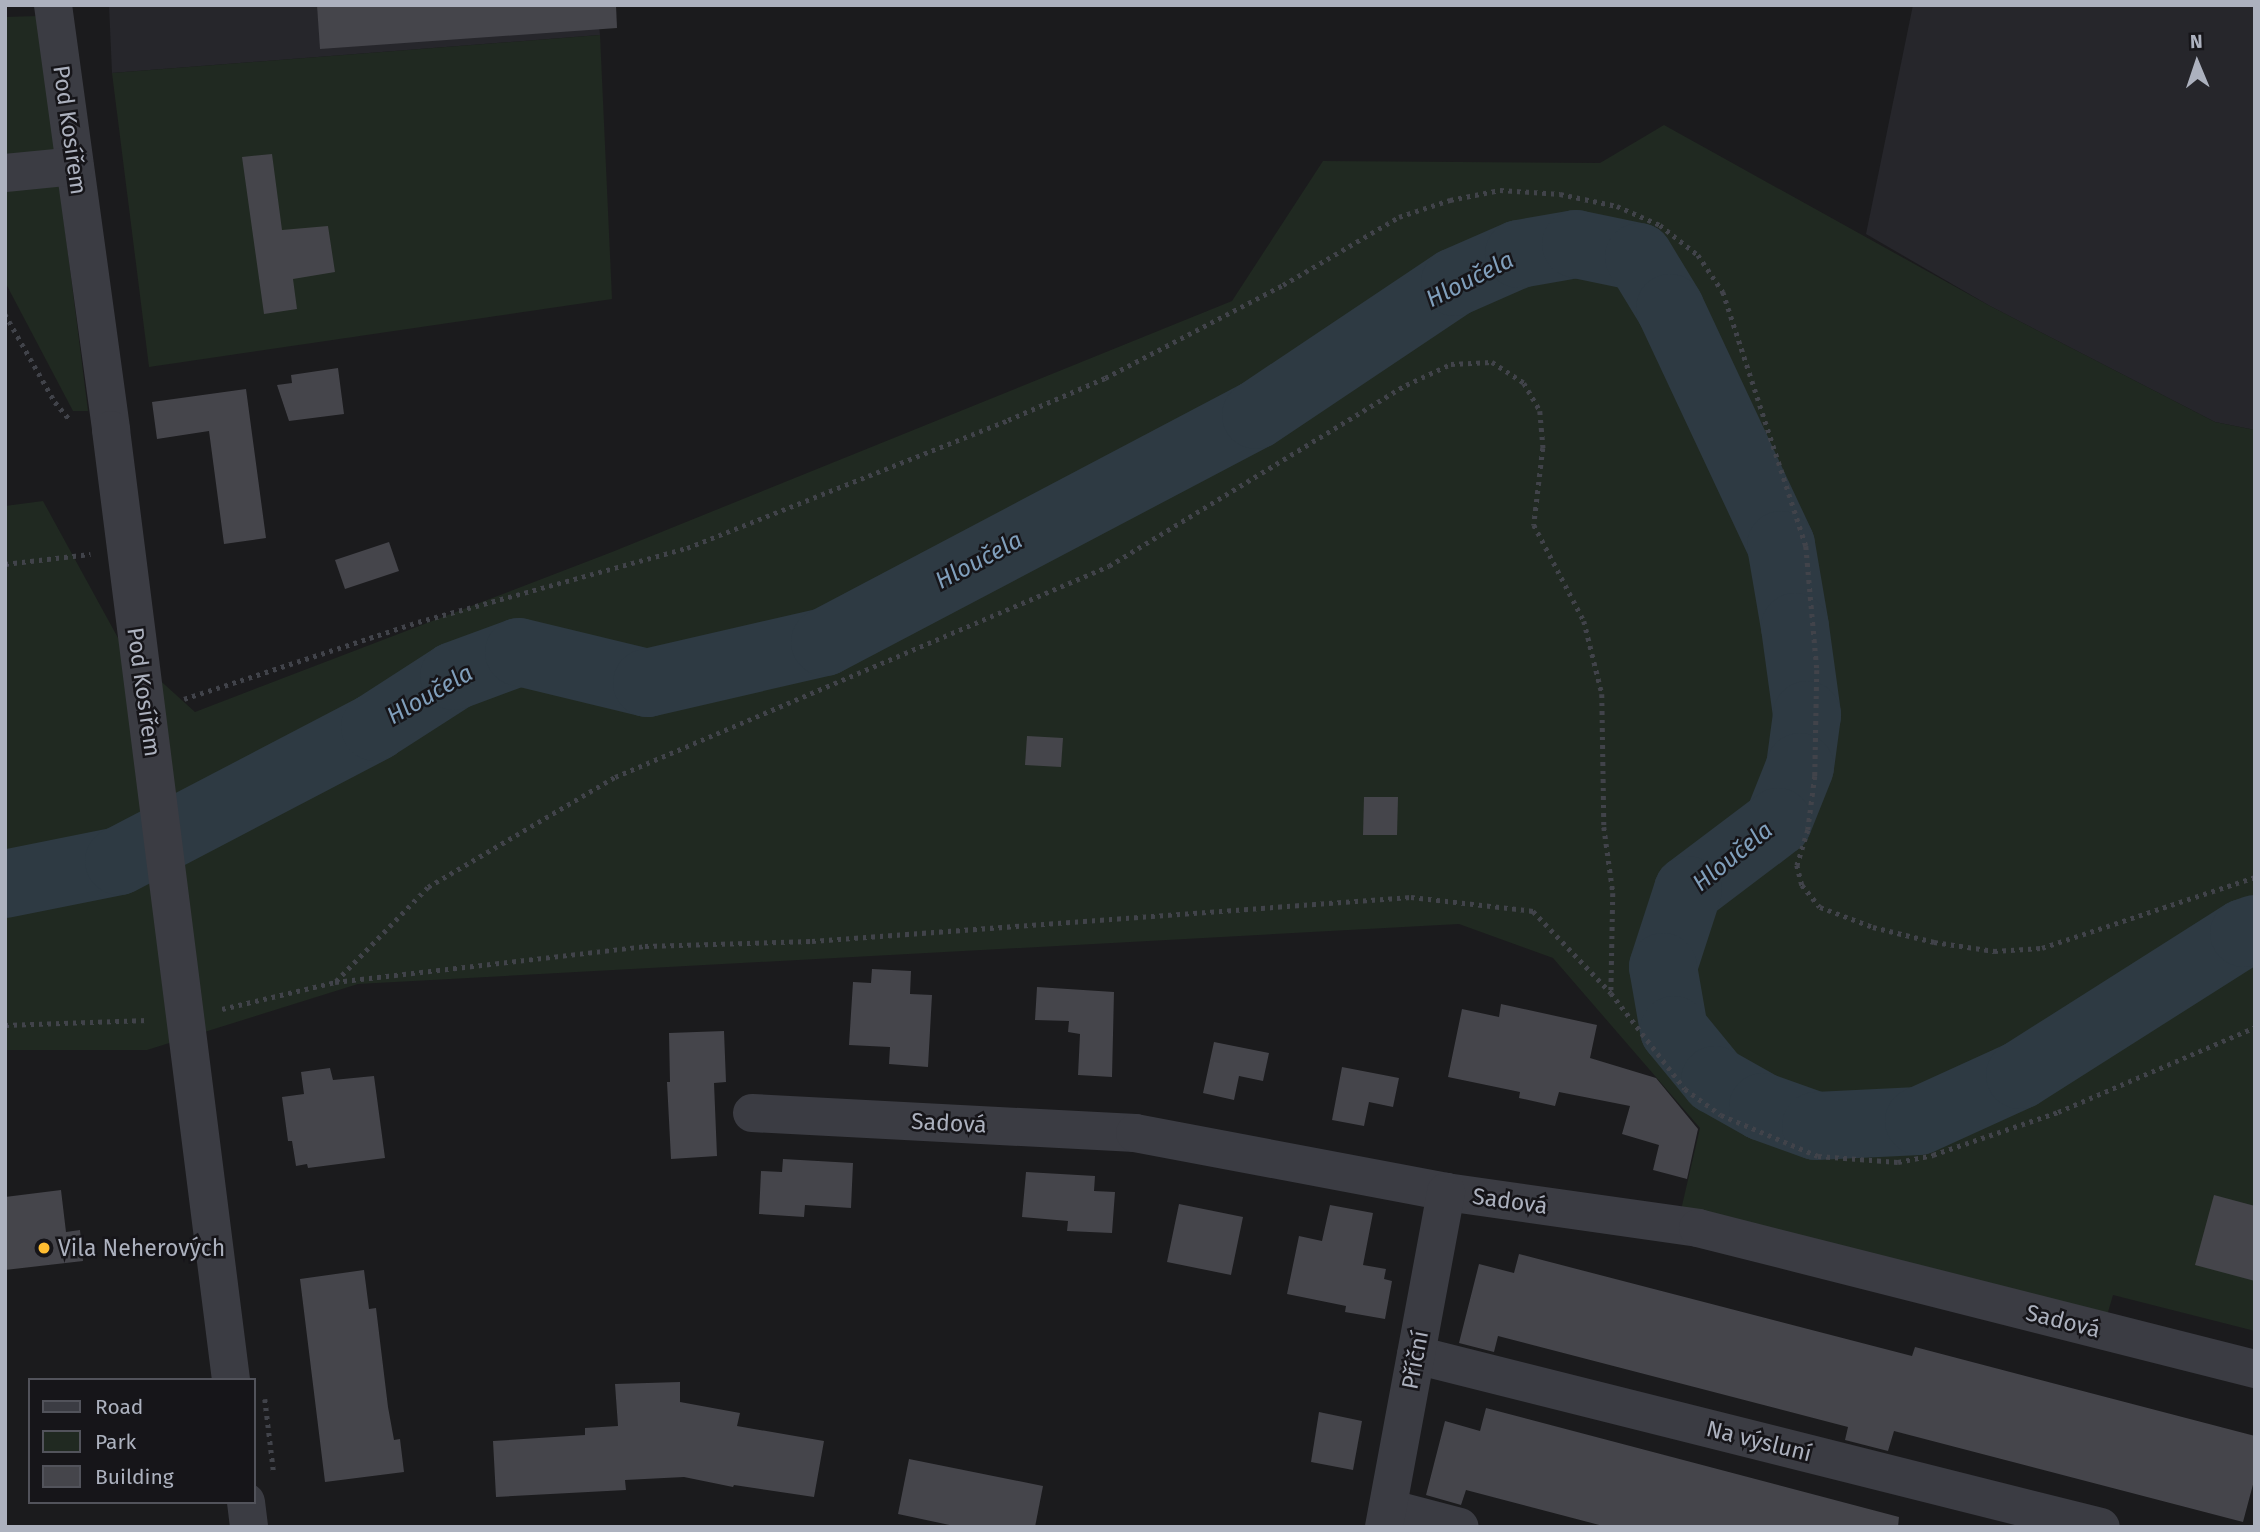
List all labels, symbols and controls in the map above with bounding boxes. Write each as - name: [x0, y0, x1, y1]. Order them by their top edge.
- north arrow: [2162, 28, 2232, 98]
- text: N: [2190, 30, 2203, 53]
- street label: Pod Kosířem: [47, 64, 93, 196]
- water label: Hloučela: [1421, 246, 1519, 314]
- water label: Hloučela: [931, 526, 1027, 596]
- street label: Pod Kosířem: [121, 626, 167, 758]
- water label: Hloučela: [382, 659, 478, 731]
- water label: Hloučela: [1687, 816, 1779, 898]
- street label: Sadová: [911, 1107, 987, 1139]
- street label: Sadová: [1471, 1182, 1549, 1220]
- place label: Vila Neherových: [58, 1234, 225, 1262]
- marker: Vila Neherových: [36, 1240, 52, 1256]
- street label: Sadová: [2023, 1298, 2103, 1344]
- street label: Příční: [1396, 1328, 1434, 1392]
- legend: [28, 1378, 256, 1504]
- text: Road: [95, 1394, 143, 1420]
- street label: Na výsluní: [1703, 1415, 1815, 1467]
- text: Park: [95, 1429, 136, 1455]
- text: Building: [95, 1464, 174, 1490]

